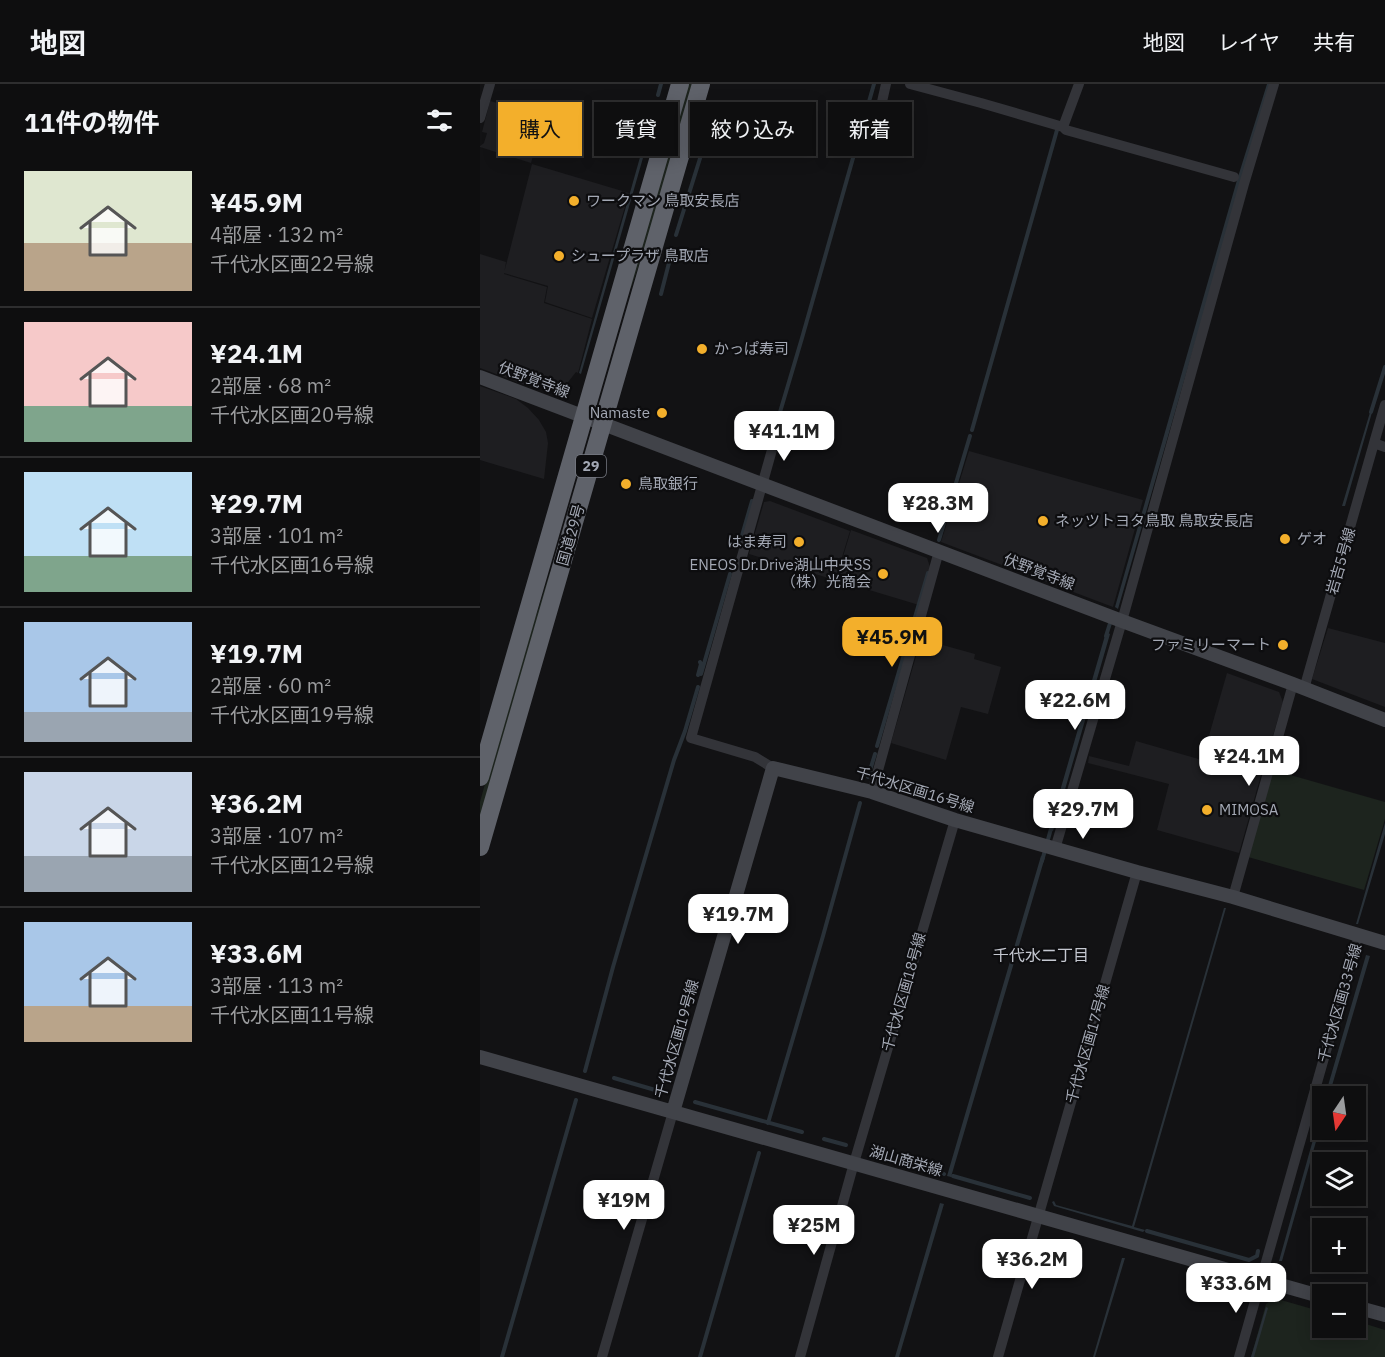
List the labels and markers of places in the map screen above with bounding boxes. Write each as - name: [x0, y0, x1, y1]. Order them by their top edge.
- place label: ワークマン 鳥取安長店: [586, 191, 740, 210]
- marker: ワークマン 鳥取安長店: [567, 194, 581, 208]
- place label: シュープラザ 鳥取店: [571, 246, 709, 265]
- marker: シュープラザ 鳥取店: [552, 249, 566, 263]
- place label: かっぱ寿司: [714, 339, 789, 358]
- marker: かっぱ寿司: [695, 342, 709, 356]
- place label: Namaste: [590, 403, 650, 422]
- marker: Namaste: [655, 406, 669, 420]
- pin: ¥41.1M: [735, 411, 833, 462]
- place label: 鳥取銀行: [638, 474, 698, 493]
- marker: 鳥取銀行: [619, 477, 633, 491]
- pin: ¥28.3M: [889, 483, 987, 534]
- place label: ネッツトヨタ鳥取 鳥取安長店: [1055, 511, 1254, 530]
- marker: ネッツトヨタ鳥取 鳥取安長店: [1036, 514, 1050, 528]
- place label: ゲオ: [1297, 529, 1327, 548]
- place label: はま寿司: [727, 532, 787, 551]
- marker: ゲオ: [1278, 532, 1292, 546]
- marker: はま寿司: [792, 535, 806, 549]
- place label: ENEOS Dr.Drive湖山中央SS （株）光商会: [689, 555, 871, 591]
- marker: ENEOS Dr.Drive湖山中央SS （株）光商会: [876, 567, 890, 581]
- pin: ¥45.9M: [843, 617, 941, 668]
- place label: ファミリーマート: [1151, 635, 1271, 654]
- marker: ファミリーマート: [1276, 638, 1290, 652]
- pin: ¥22.6M: [1026, 680, 1124, 731]
- pin: ¥24.1M: [1200, 736, 1298, 787]
- pin: ¥29.7M: [1034, 789, 1132, 840]
- place label: MIMOSA: [1219, 800, 1279, 819]
- marker: MIMOSA: [1200, 803, 1214, 817]
- pin: ¥19.7M: [689, 894, 787, 945]
- pin: ¥19M: [588, 1180, 660, 1231]
- pin: ¥25M: [778, 1205, 850, 1256]
- pin: ¥36.2M: [983, 1239, 1081, 1290]
- pin: ¥33.6M: [1187, 1263, 1285, 1314]

